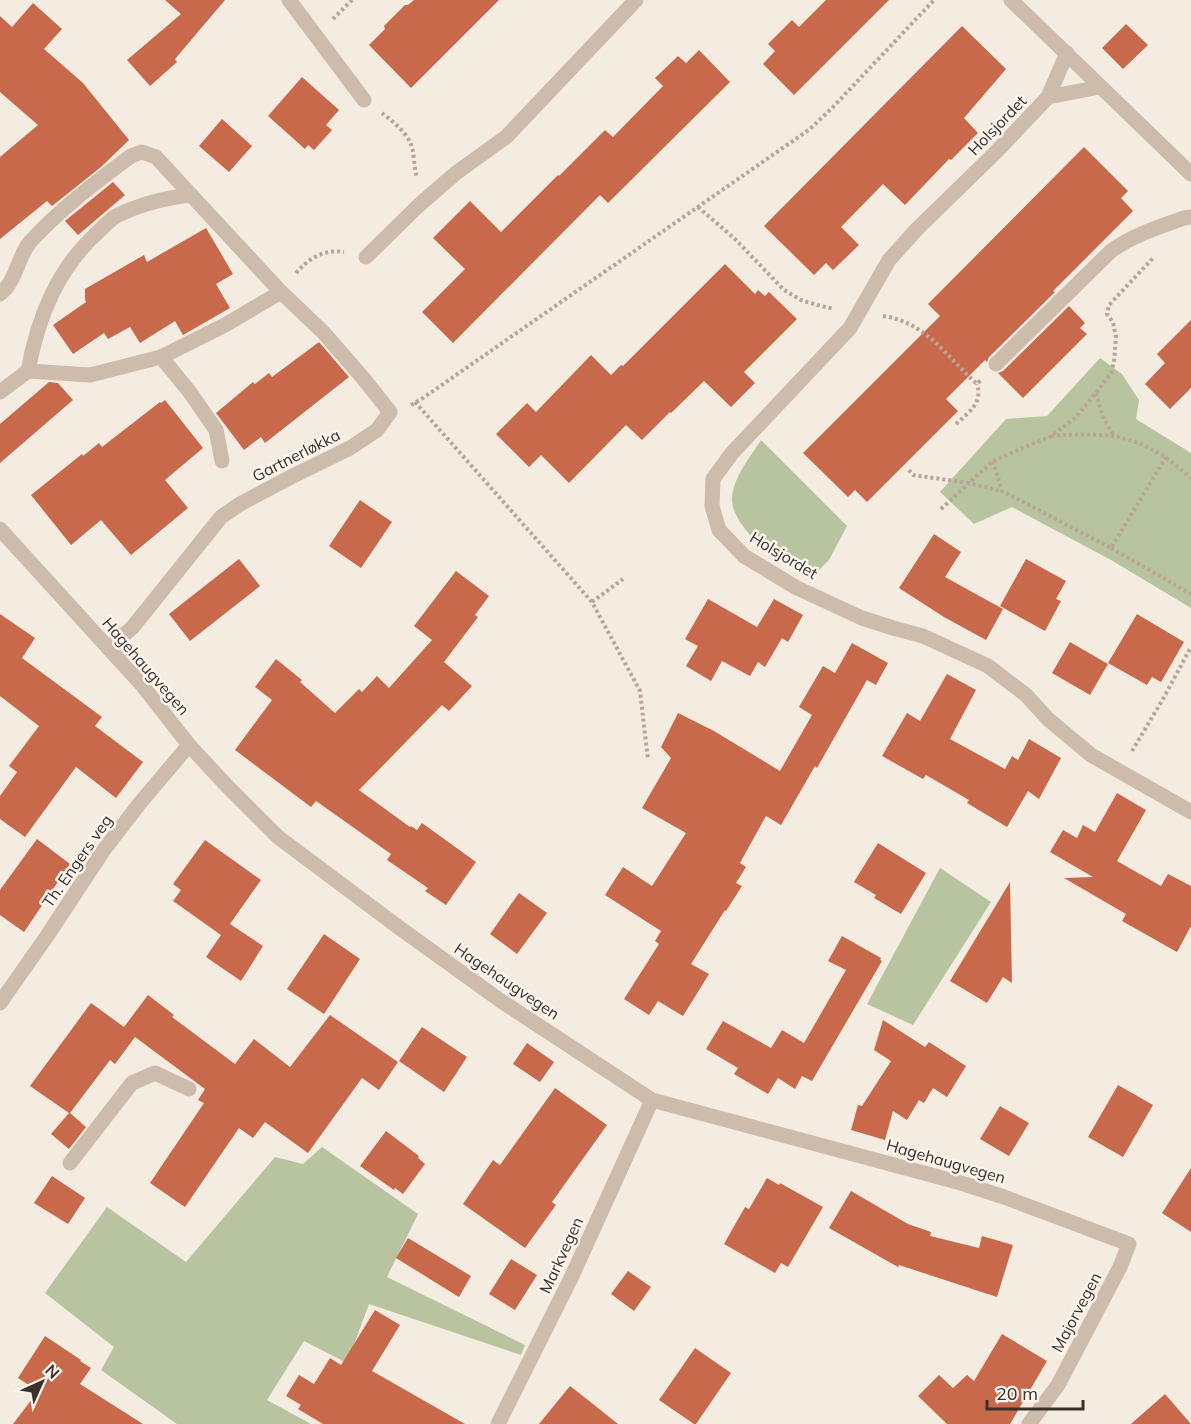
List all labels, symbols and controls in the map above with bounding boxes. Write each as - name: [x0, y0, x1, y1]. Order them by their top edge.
- street label: Holsjordet: [964, 91, 1031, 159]
- street label: Gartnerløkka: [249, 424, 343, 486]
- street label: Holsjordet: [746, 527, 822, 583]
- street label: Hagehaugvegen: [98, 613, 194, 719]
- street label: Th. Engers veg: [38, 811, 116, 911]
- street label: Hagehaugvegen: [450, 938, 564, 1024]
- street label: Hagehaugvegen: [884, 1134, 1008, 1188]
- street label: Markvegen: [535, 1214, 587, 1296]
- street label: Majorvegen: [1047, 1269, 1105, 1355]
- north arrow: [12, 1352, 72, 1412]
- text: N: [41, 1360, 64, 1383]
- scale bar: [987, 1373, 1083, 1411]
- text: 20 m: [996, 1382, 1038, 1405]

